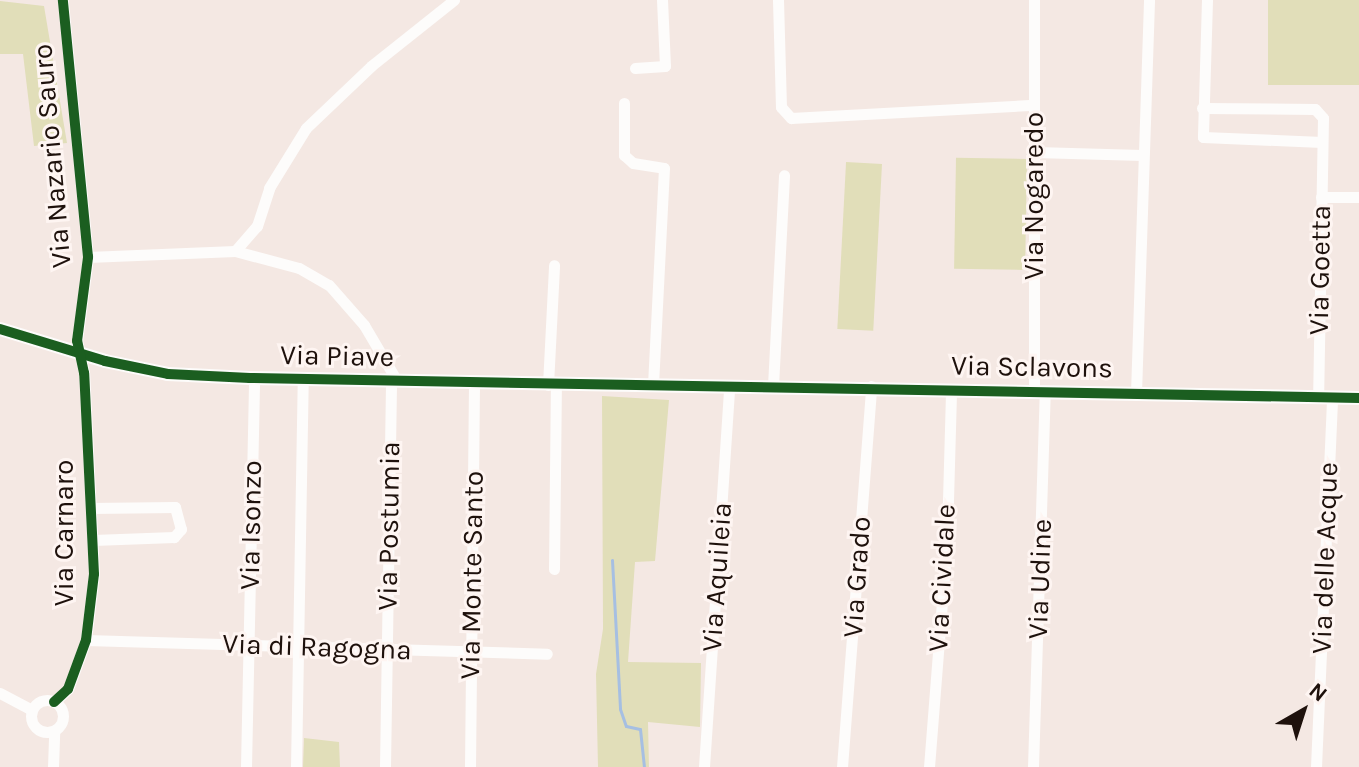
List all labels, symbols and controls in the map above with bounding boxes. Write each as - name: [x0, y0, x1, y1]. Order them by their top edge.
- street label: Via Nazario Sauro: [25, 43, 79, 269]
- street label: Via Nogaredo: [1017, 112, 1051, 280]
- street label: Via Goetta: [1302, 205, 1338, 335]
- street label: Via Piave: [280, 338, 394, 374]
- street label: Via Sclavons: [951, 349, 1113, 385]
- street label: Via Postumia: [371, 441, 407, 611]
- street label: Via Carnaro: [47, 460, 81, 606]
- street label: Via Isonzo: [233, 460, 269, 590]
- street label: Via delle Acque: [1305, 461, 1345, 655]
- street label: Via Monte Santo: [453, 470, 491, 680]
- street label: Via Aquileia: [695, 501, 739, 653]
- street label: Via Cividale: [921, 503, 963, 653]
- street label: Via Grado: [836, 515, 878, 639]
- street label: Via Udine: [1021, 518, 1059, 640]
- street label: Via di Ragogna: [222, 627, 412, 667]
- north arrow: [1263, 671, 1343, 751]
- text: N: [1304, 677, 1332, 707]

